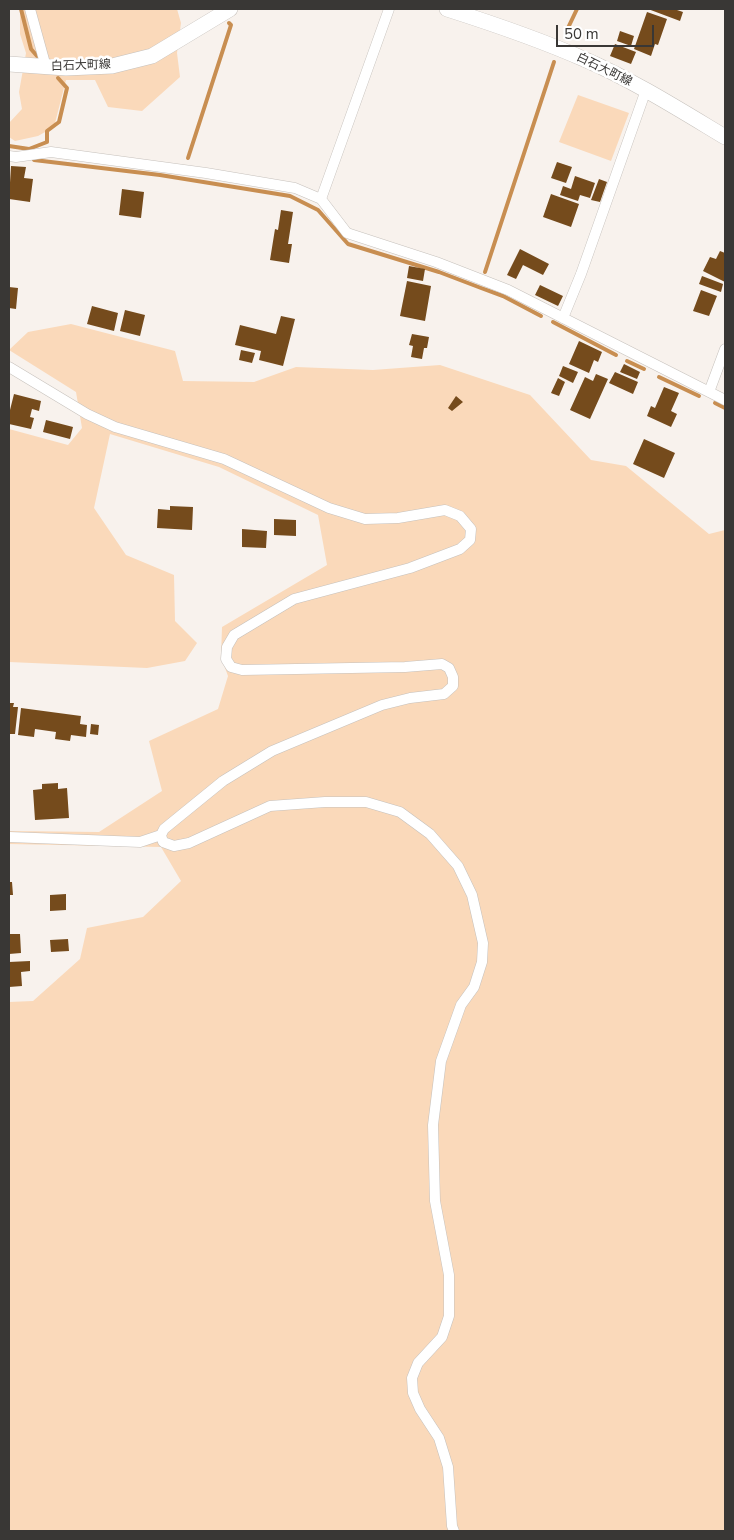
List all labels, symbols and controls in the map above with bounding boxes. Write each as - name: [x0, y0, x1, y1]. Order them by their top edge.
- scale bar: [559, 15, 656, 47]
- text: 50 m: [564, 24, 599, 44]
- street label: 白石大町線: [574, 50, 634, 90]
- street label: 白石大町線: [51, 58, 111, 74]

